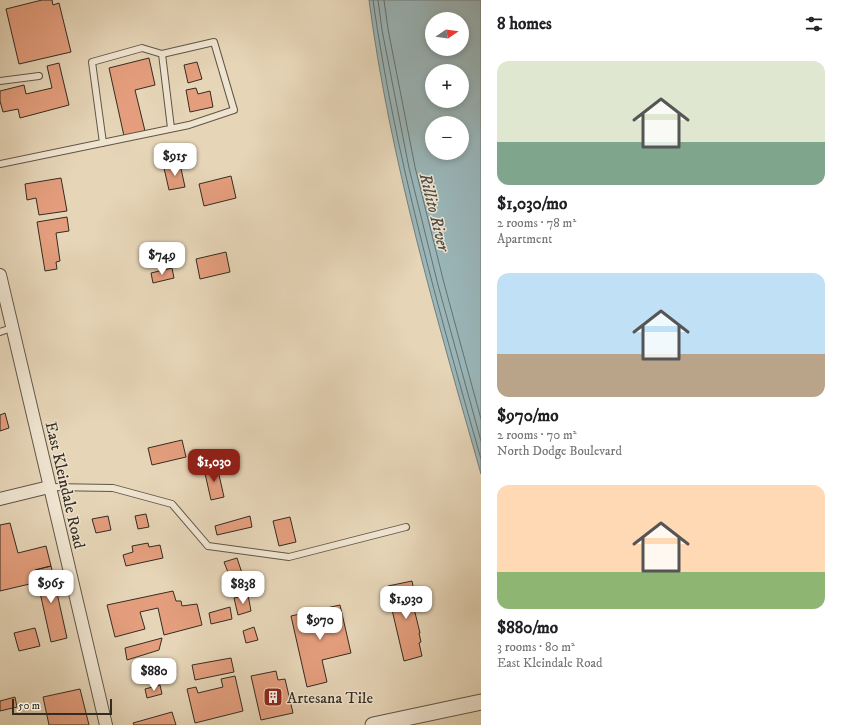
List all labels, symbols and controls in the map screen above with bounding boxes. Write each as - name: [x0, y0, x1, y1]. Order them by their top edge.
- north arrow: [425, 12, 469, 56]
- map controls: [425, 12, 469, 160]
- text: 8 homes: [497, 13, 552, 35]
- icon: filters: [803, 13, 825, 35]
- button: +: [425, 64, 469, 108]
- icon: home: [625, 87, 697, 159]
- button: −: [425, 116, 469, 160]
- pin: $915: [151, 143, 199, 177]
- text: $915: [163, 148, 187, 164]
- water label: Rillito River: [413, 170, 455, 256]
- text: $1,030/mo: [497, 193, 567, 215]
- text: 2 rooms · 78 m²: [497, 215, 576, 231]
- text: Apartment: [497, 231, 552, 247]
- pin: $749: [138, 242, 186, 276]
- text: $749: [148, 247, 176, 263]
- icon: home: [625, 299, 697, 371]
- text: $970/mo: [497, 405, 558, 427]
- street label: East Kleindale Road: [41, 420, 89, 551]
- text: 2 rooms · 70 m²: [497, 427, 577, 443]
- text: North Dodge Boulevard: [497, 443, 622, 459]
- pin: $1,030: [181, 449, 247, 483]
- text: $1,030: [197, 454, 231, 470]
- icon: home: [625, 511, 697, 583]
- pin: $965: [27, 570, 75, 604]
- pin: $838: [219, 571, 267, 605]
- text: $965: [38, 575, 64, 591]
- text: $838: [231, 576, 255, 592]
- pin: $1,930: [373, 586, 439, 620]
- text: $1,930: [389, 591, 423, 607]
- pin: $970: [296, 607, 344, 641]
- text: $970: [306, 612, 334, 628]
- text: $880/mo: [497, 617, 558, 639]
- text: 3 rooms · 80 m²: [497, 639, 575, 655]
- text: East Kleindale Road: [497, 655, 602, 671]
- pin: $880: [130, 658, 178, 692]
- text: $880: [140, 663, 168, 679]
- building icon: Artesana Tile: [262, 686, 284, 708]
- place label: Artesana Tile: [287, 688, 374, 708]
- scale bar: [12, 697, 112, 716]
- text: 50 m: [18, 699, 40, 713]

